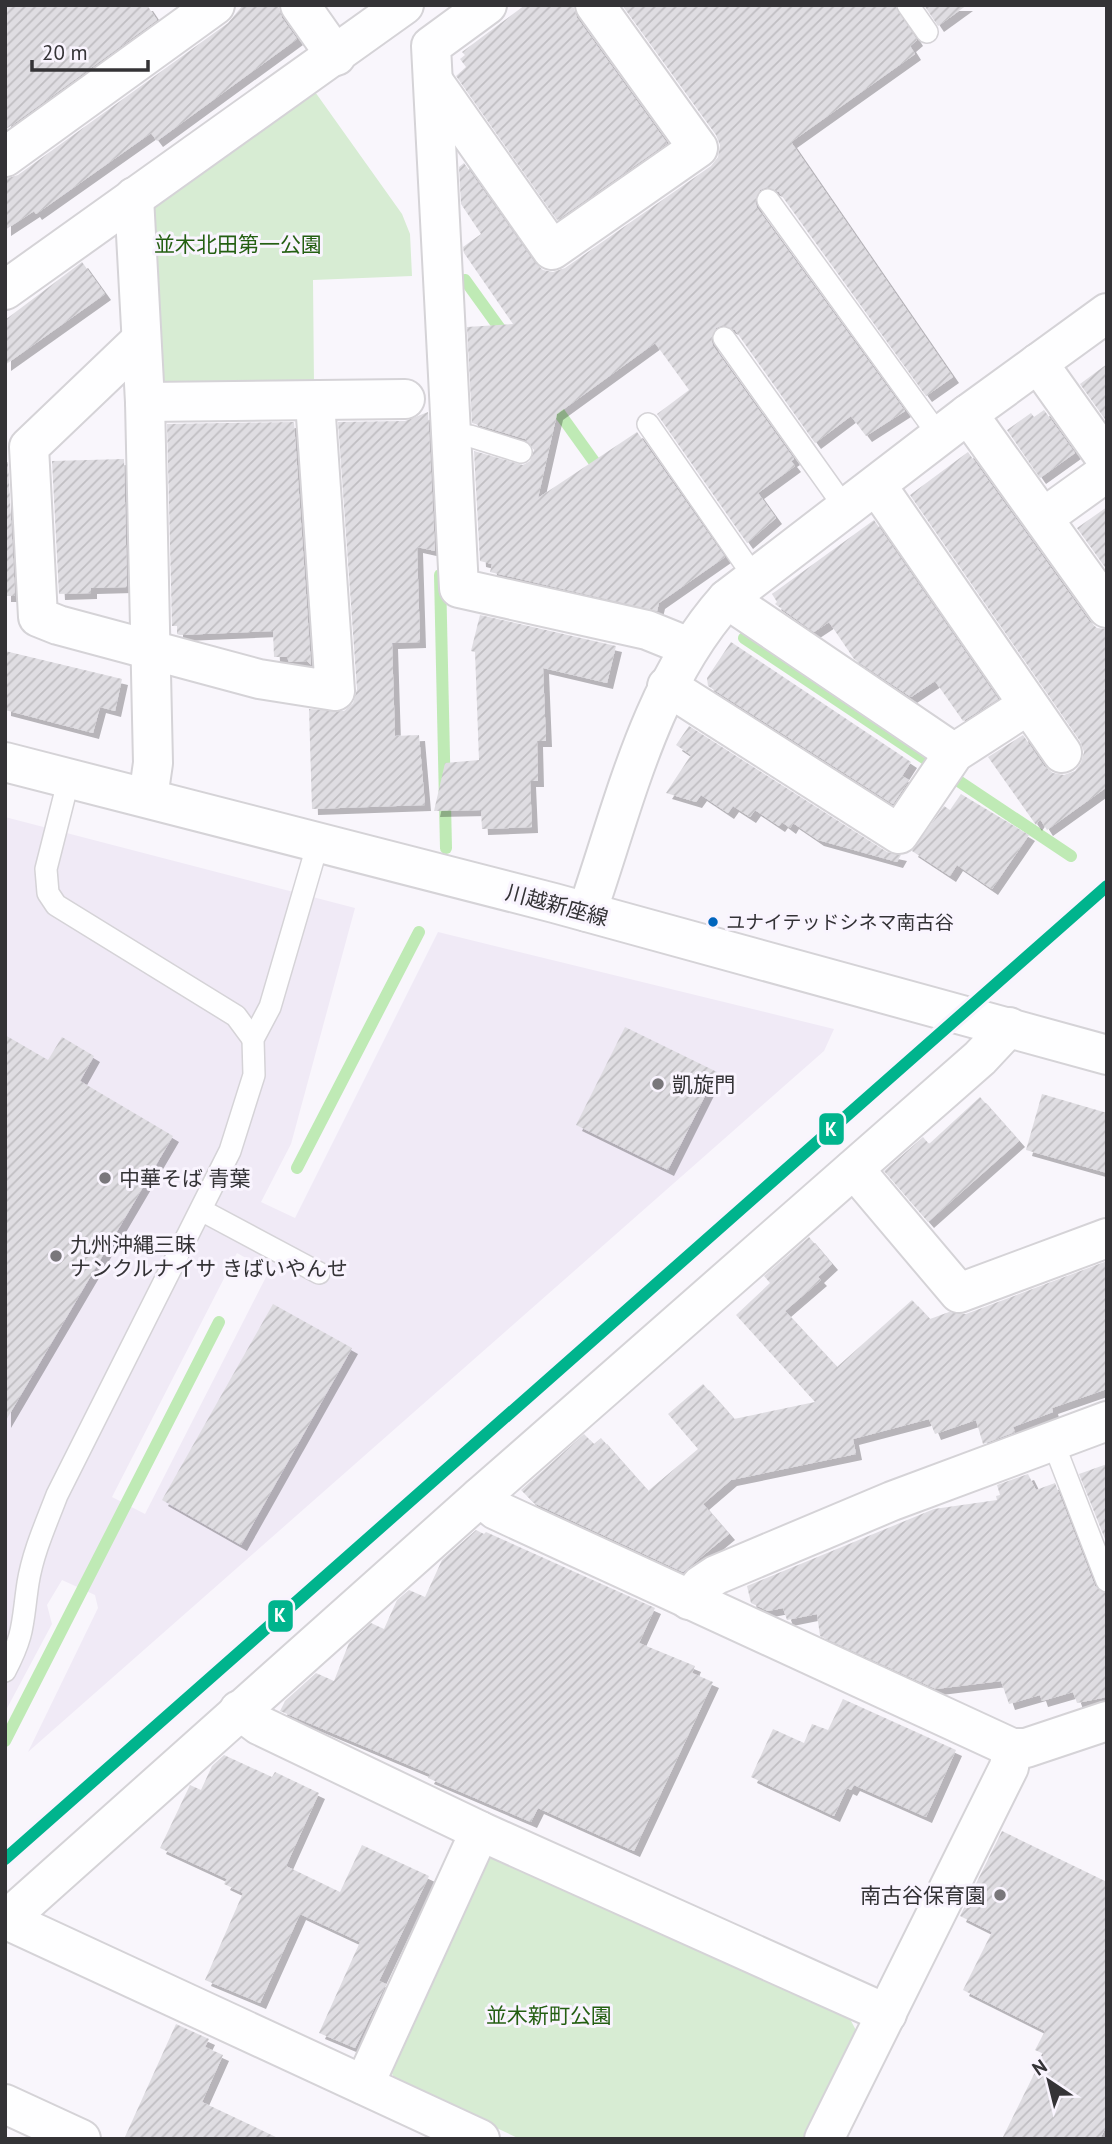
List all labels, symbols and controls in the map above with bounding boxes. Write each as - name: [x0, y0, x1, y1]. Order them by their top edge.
- scale bar: [32, 28, 147, 72]
- text: 20 m: [42, 39, 88, 66]
- park label: 並木北田第一公園: [154, 231, 322, 258]
- street label: 川越新座線: [503, 878, 611, 932]
- place label: ユナイテッドシネマ南古谷: [726, 910, 954, 934]
- marker: ユナイテッドシネマ南古谷: [706, 915, 720, 929]
- place label: 凱旋門: [672, 1071, 735, 1098]
- marker: 凱旋門: [650, 1076, 666, 1092]
- line badge: K: [818, 1112, 845, 1146]
- text: K: [825, 1117, 837, 1141]
- place label: 中華そば 青葉: [119, 1165, 251, 1192]
- marker: 中華そば 青葉: [97, 1170, 113, 1186]
- place label: 九州沖縄三昧 ナンクルナイサ きばいやんせ: [70, 1231, 348, 1282]
- marker: 九州沖縄三昧 ナンクルナイサ きばいやんせ: [48, 1248, 64, 1264]
- line badge: K: [267, 1599, 294, 1633]
- text: K: [274, 1603, 286, 1627]
- place label: 南古谷保育園: [860, 1882, 986, 1909]
- marker: 南古谷保育園: [992, 1887, 1008, 1903]
- park label: 並木新町公園: [486, 2002, 612, 2029]
- north arrow: [1014, 2046, 1084, 2116]
- text: N: [1027, 2054, 1051, 2080]

